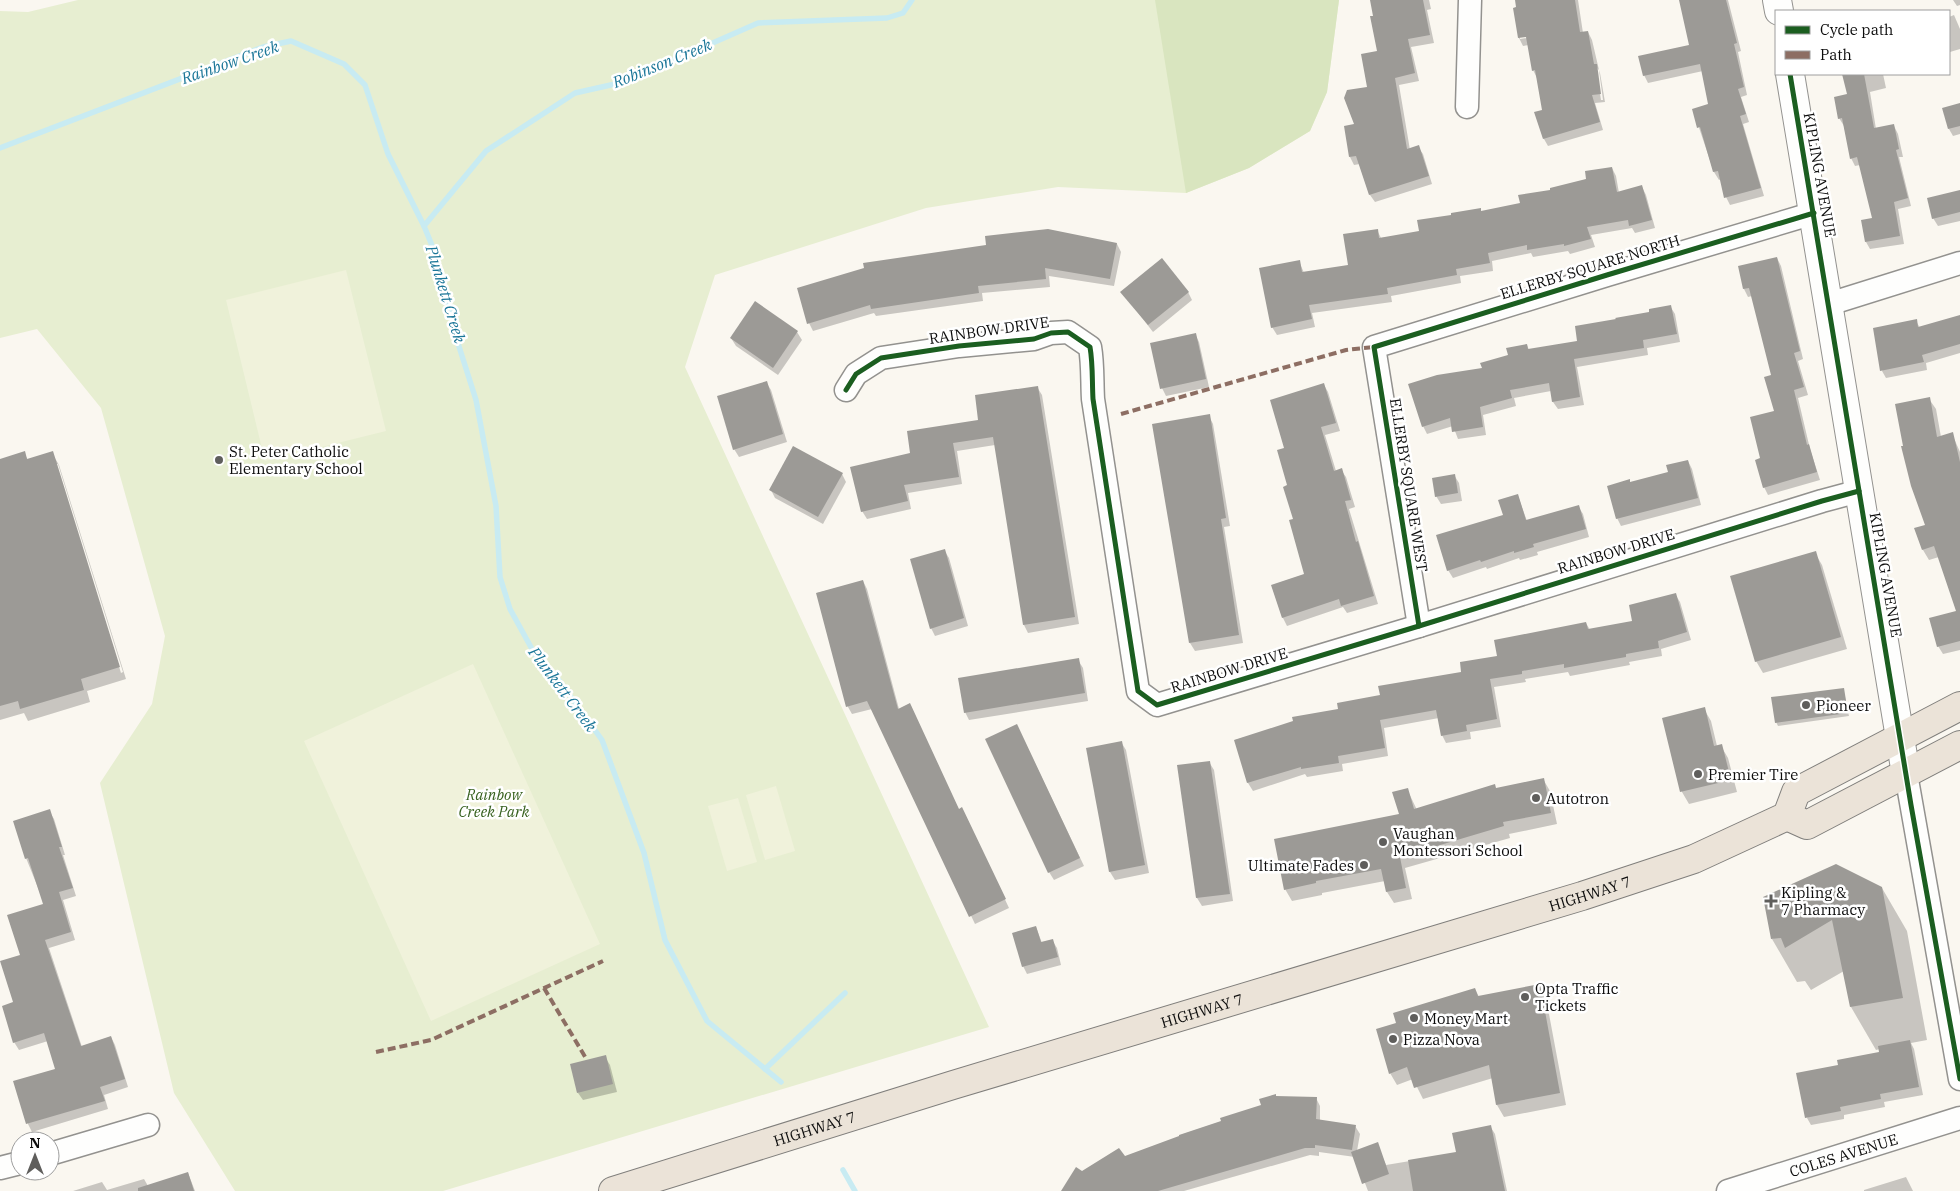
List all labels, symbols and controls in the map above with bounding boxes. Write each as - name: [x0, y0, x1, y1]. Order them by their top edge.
- legend: [1775, 10, 1950, 75]
- text: Cycle path: [1820, 20, 1893, 39]
- water label: Robinson Creek: [609, 34, 715, 92]
- water label: Rainbow Creek: [178, 36, 282, 88]
- text: Path: [1820, 45, 1852, 64]
- street label: KIPLING AVENUE: [1800, 111, 1840, 239]
- street label: ELLERBY SQUARE NORTH: [1498, 231, 1682, 303]
- water label: Plunkett Creek: [421, 242, 470, 346]
- street label: RAINBOW DRIVE: [928, 312, 1050, 348]
- street label: ELLERBY SQUARE WEST: [1386, 397, 1432, 574]
- place label: St. Peter Catholic Elementary School: [229, 442, 363, 478]
- marker: St. Peter Catholic Elementary School: [213, 454, 225, 466]
- street label: KIPLING AVENUE: [1866, 511, 1906, 639]
- street label: RAINBOW DRIVE: [1555, 524, 1677, 578]
- water label: Plunkett Creek: [524, 642, 602, 736]
- street label: RAINBOW DRIVE: [1168, 643, 1290, 697]
- place label: Pioneer: [1816, 696, 1871, 715]
- marker: Pioneer: [1800, 699, 1812, 711]
- place label: Premier Tire: [1708, 765, 1798, 784]
- marker: Premier Tire: [1692, 768, 1704, 780]
- park label: Rainbow Creek Park: [459, 785, 530, 821]
- place label: Autotron: [1546, 789, 1609, 808]
- marker: Autotron: [1530, 792, 1542, 804]
- place label: Vaughan Montessori School: [1393, 824, 1523, 860]
- marker: Vaughan Montessori School: [1377, 836, 1389, 848]
- place label: Ultimate Fades: [1248, 856, 1354, 875]
- marker: Ultimate Fades: [1358, 859, 1370, 871]
- street label: HIGHWAY 7: [1546, 871, 1633, 915]
- place label: Kipling & 7 Pharmacy: [1781, 883, 1865, 919]
- marker: Kipling & 7 Pharmacy: [1765, 895, 1777, 907]
- place label: Opta Traffic Tickets: [1535, 979, 1619, 1015]
- street label: HIGHWAY 7: [1158, 989, 1245, 1032]
- marker: Opta Traffic Tickets: [1519, 991, 1531, 1003]
- place label: Money Mart: [1424, 1009, 1508, 1028]
- marker: Money Mart: [1408, 1012, 1420, 1024]
- place label: Pizza Nova: [1403, 1030, 1480, 1049]
- marker: Pizza Nova: [1387, 1033, 1399, 1045]
- street label: HIGHWAY 7: [771, 1106, 858, 1150]
- street label: COLES AVENUE: [1787, 1129, 1900, 1181]
- north arrow: [10, 1131, 60, 1181]
- text: N: [29, 1134, 41, 1152]

